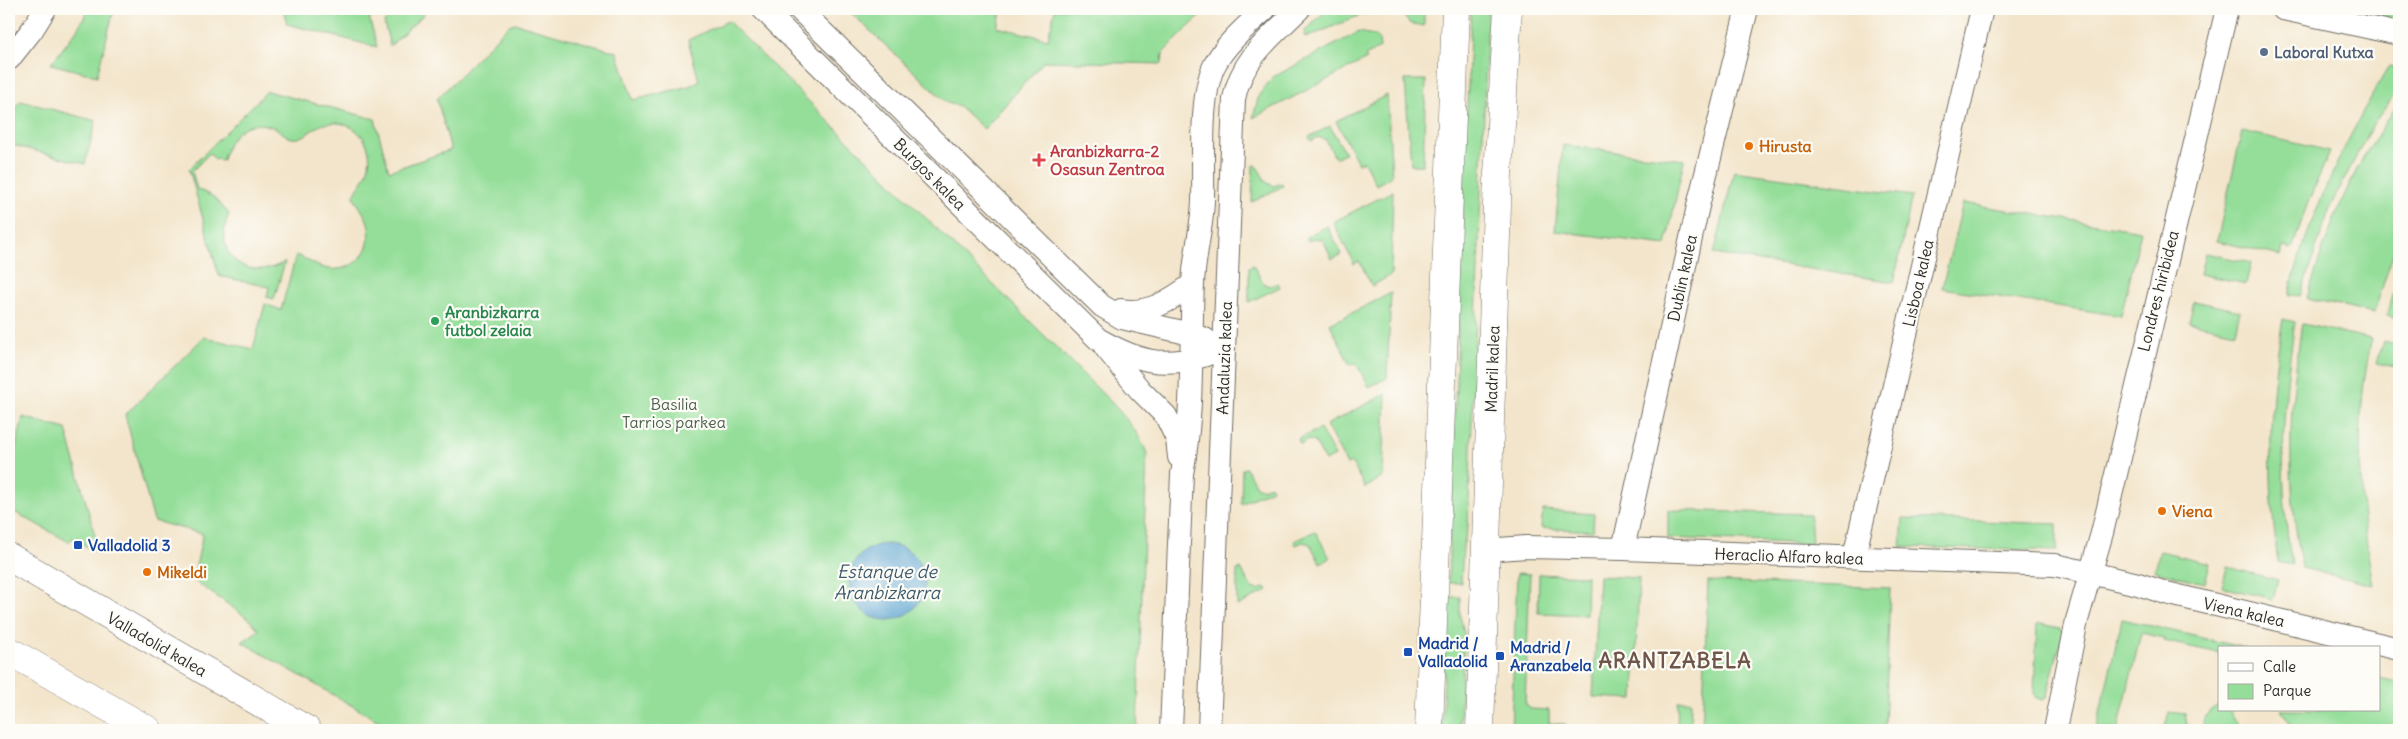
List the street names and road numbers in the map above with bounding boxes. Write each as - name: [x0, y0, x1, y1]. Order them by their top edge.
- street label: Burgos kalea: [890, 134, 970, 214]
- street label: Londres hiribidea: [2133, 228, 2183, 354]
- street label: Dublin kalea: [1663, 233, 1701, 323]
- street label: Lisboa kalea: [1898, 237, 1938, 329]
- street label: Andaluzia kalea: [1212, 301, 1236, 415]
- street label: Madril kalea: [1480, 325, 1504, 413]
- street label: Heraclio Alfaro kalea: [1714, 543, 1864, 569]
- street label: Viena kalea: [2201, 593, 2287, 631]
- street label: Valladolid kalea: [103, 607, 211, 681]

